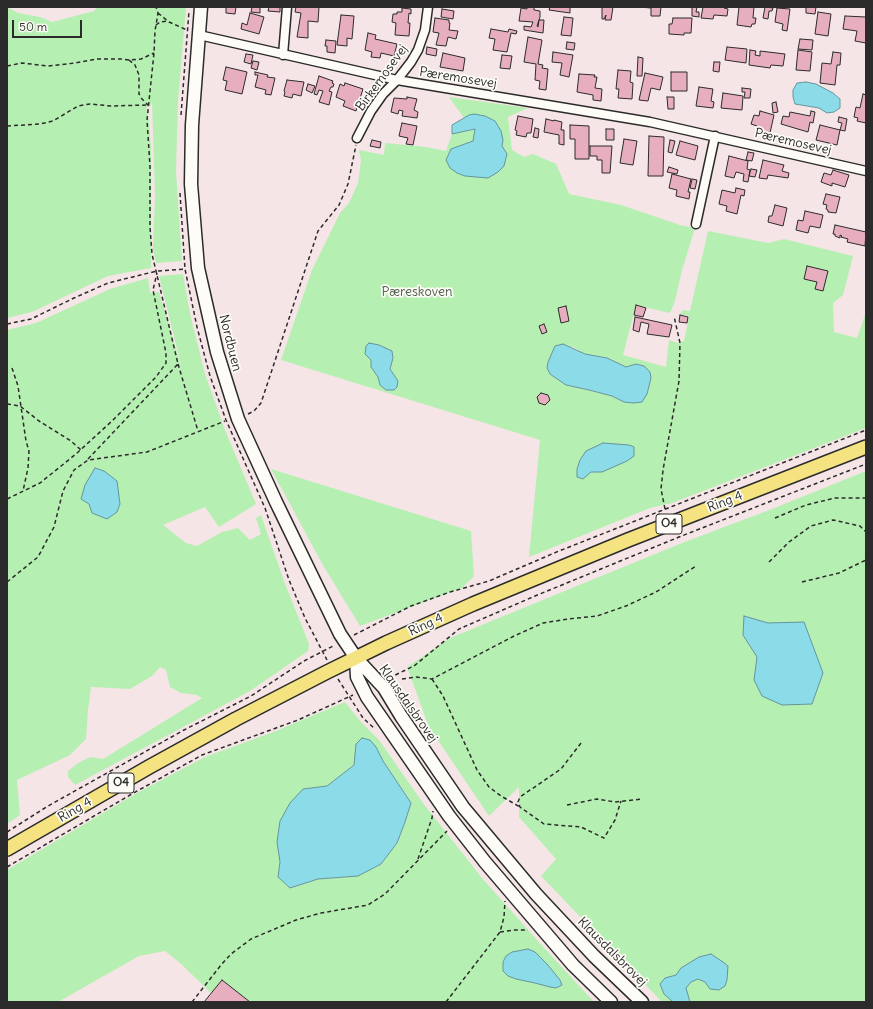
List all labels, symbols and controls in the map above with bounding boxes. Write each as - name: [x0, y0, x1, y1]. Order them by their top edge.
- scale bar: [14, 12, 84, 38]
- text: 50 m: [19, 19, 47, 34]
- street label: Birkemosevej: [353, 42, 411, 114]
- street label: Pæremosevej: [418, 64, 498, 92]
- street label: Pæremosevej: [753, 126, 833, 158]
- park label: Pæreskoven: [381, 284, 453, 300]
- street label: Nordbuen: [215, 313, 245, 373]
- street label: Ring 4: [705, 488, 745, 516]
- road number: O4: [656, 514, 682, 534]
- street label: Ring 4: [406, 610, 446, 640]
- street label: Klausdalsbrovej: [375, 662, 441, 746]
- road number: O4: [108, 773, 134, 793]
- street label: Ring 4: [55, 794, 95, 826]
- street label: Klausdalsbrovej: [574, 914, 650, 990]

